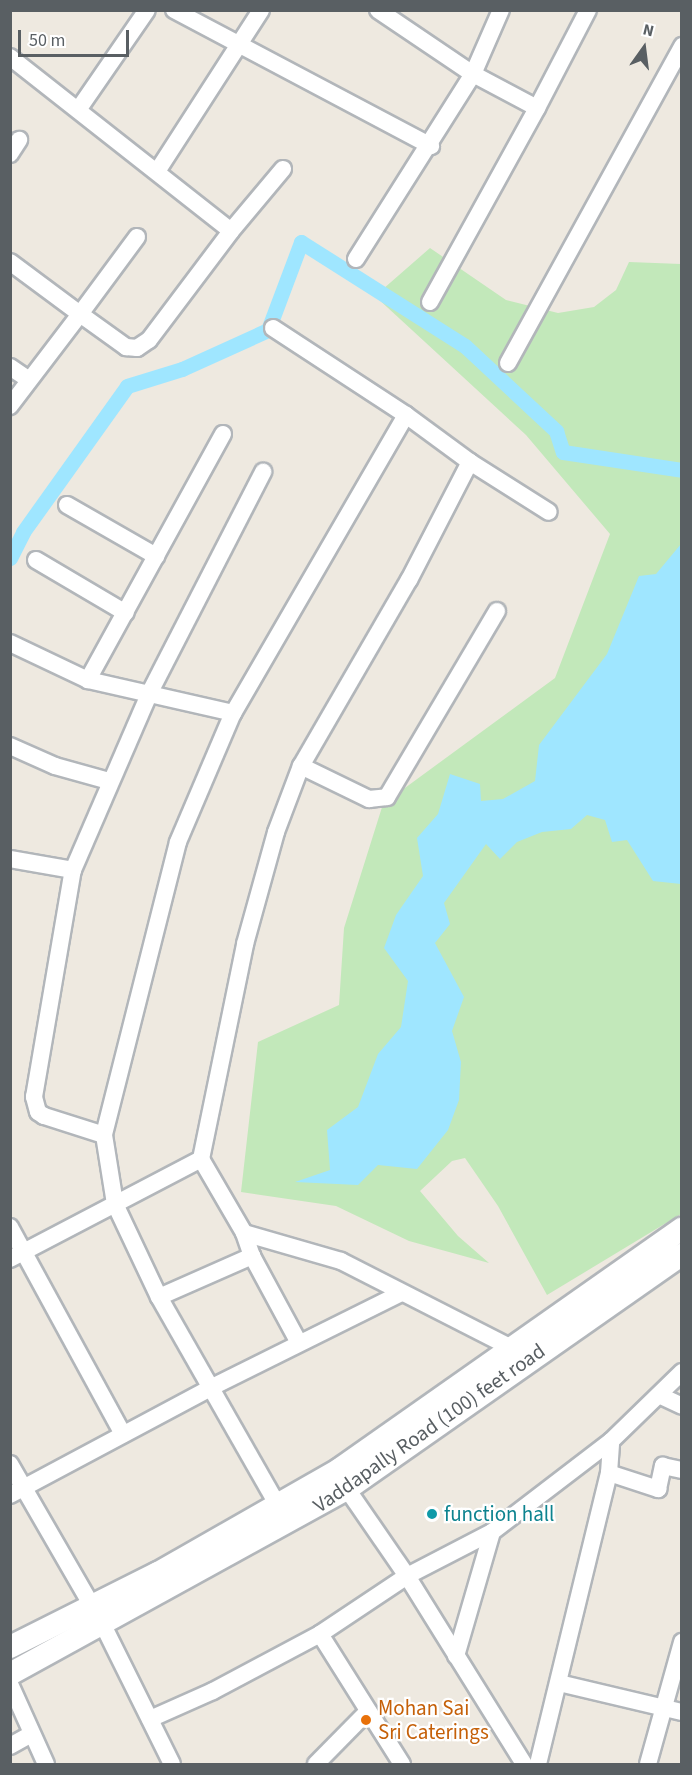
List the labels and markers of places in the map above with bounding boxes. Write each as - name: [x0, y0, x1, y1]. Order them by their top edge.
- place label: function hall: [444, 1501, 554, 1527]
- marker: function hall: [425, 1507, 439, 1521]
- place label: Mohan Sai Sri Caterings: [378, 1695, 489, 1745]
- marker: Mohan Sai Sri Caterings: [359, 1713, 373, 1727]

